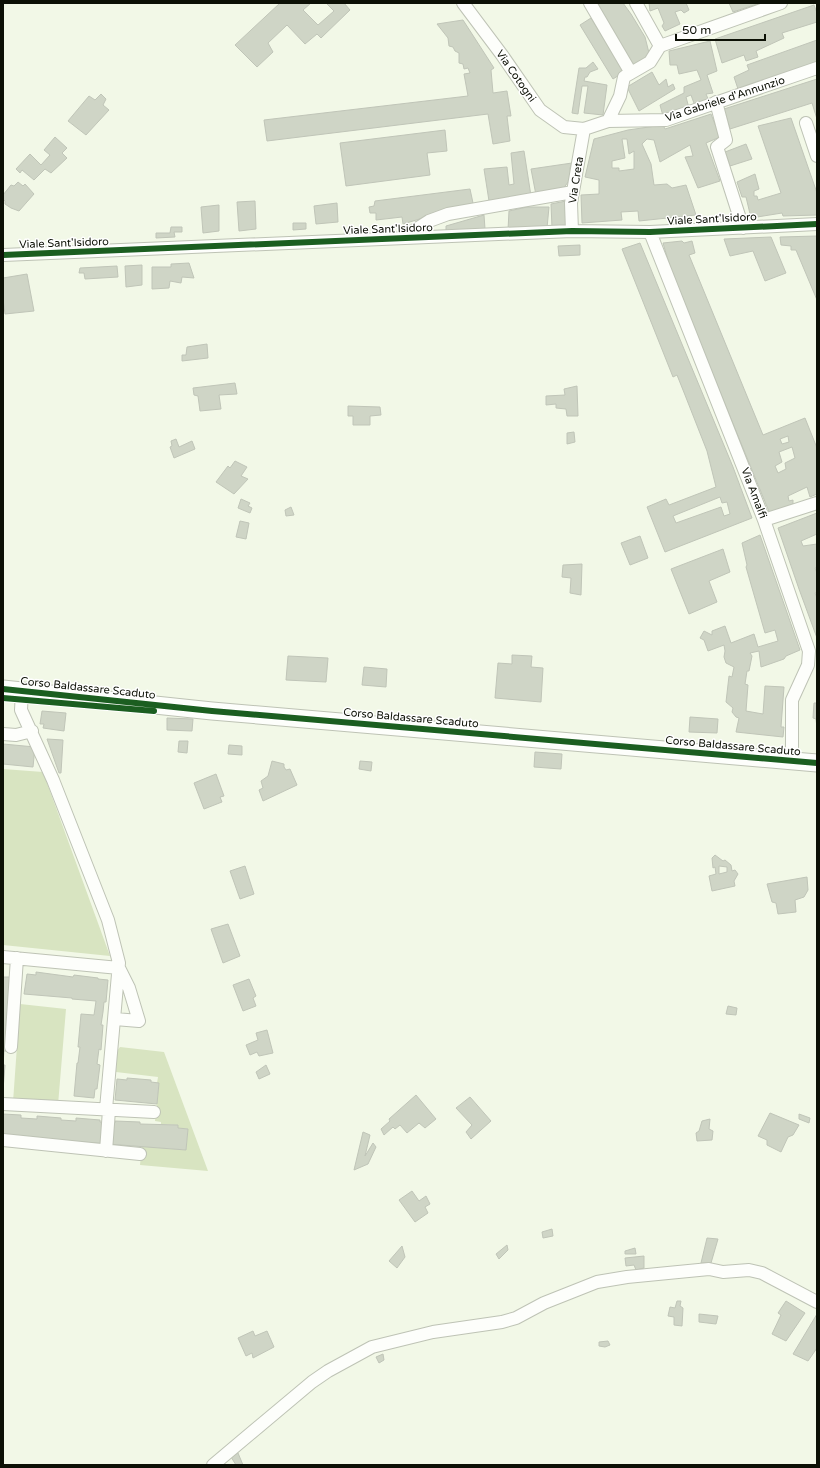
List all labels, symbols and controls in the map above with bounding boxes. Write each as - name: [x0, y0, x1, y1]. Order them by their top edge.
- scale bar: [676, 16, 765, 42]
- text: 50 m: [682, 23, 711, 37]
- street label: Via Cotogni: [493, 47, 539, 105]
- street label: Via Gabriele d'Annunzio: [664, 73, 787, 124]
- street label: Via Creta: [566, 156, 586, 204]
- street label: Viale Sant'Isidoro: [667, 210, 758, 228]
- street label: Viale Sant'Isidoro: [343, 221, 433, 237]
- street label: Viale Sant'Isidoro: [19, 235, 109, 251]
- street label: Via Amalfi: [738, 466, 770, 520]
- street label: Corso Baldassare Scaduto: [20, 674, 157, 702]
- street label: Corso Baldassare Scaduto: [343, 706, 480, 730]
- street label: Corso Baldassare Scaduto: [665, 734, 802, 758]

